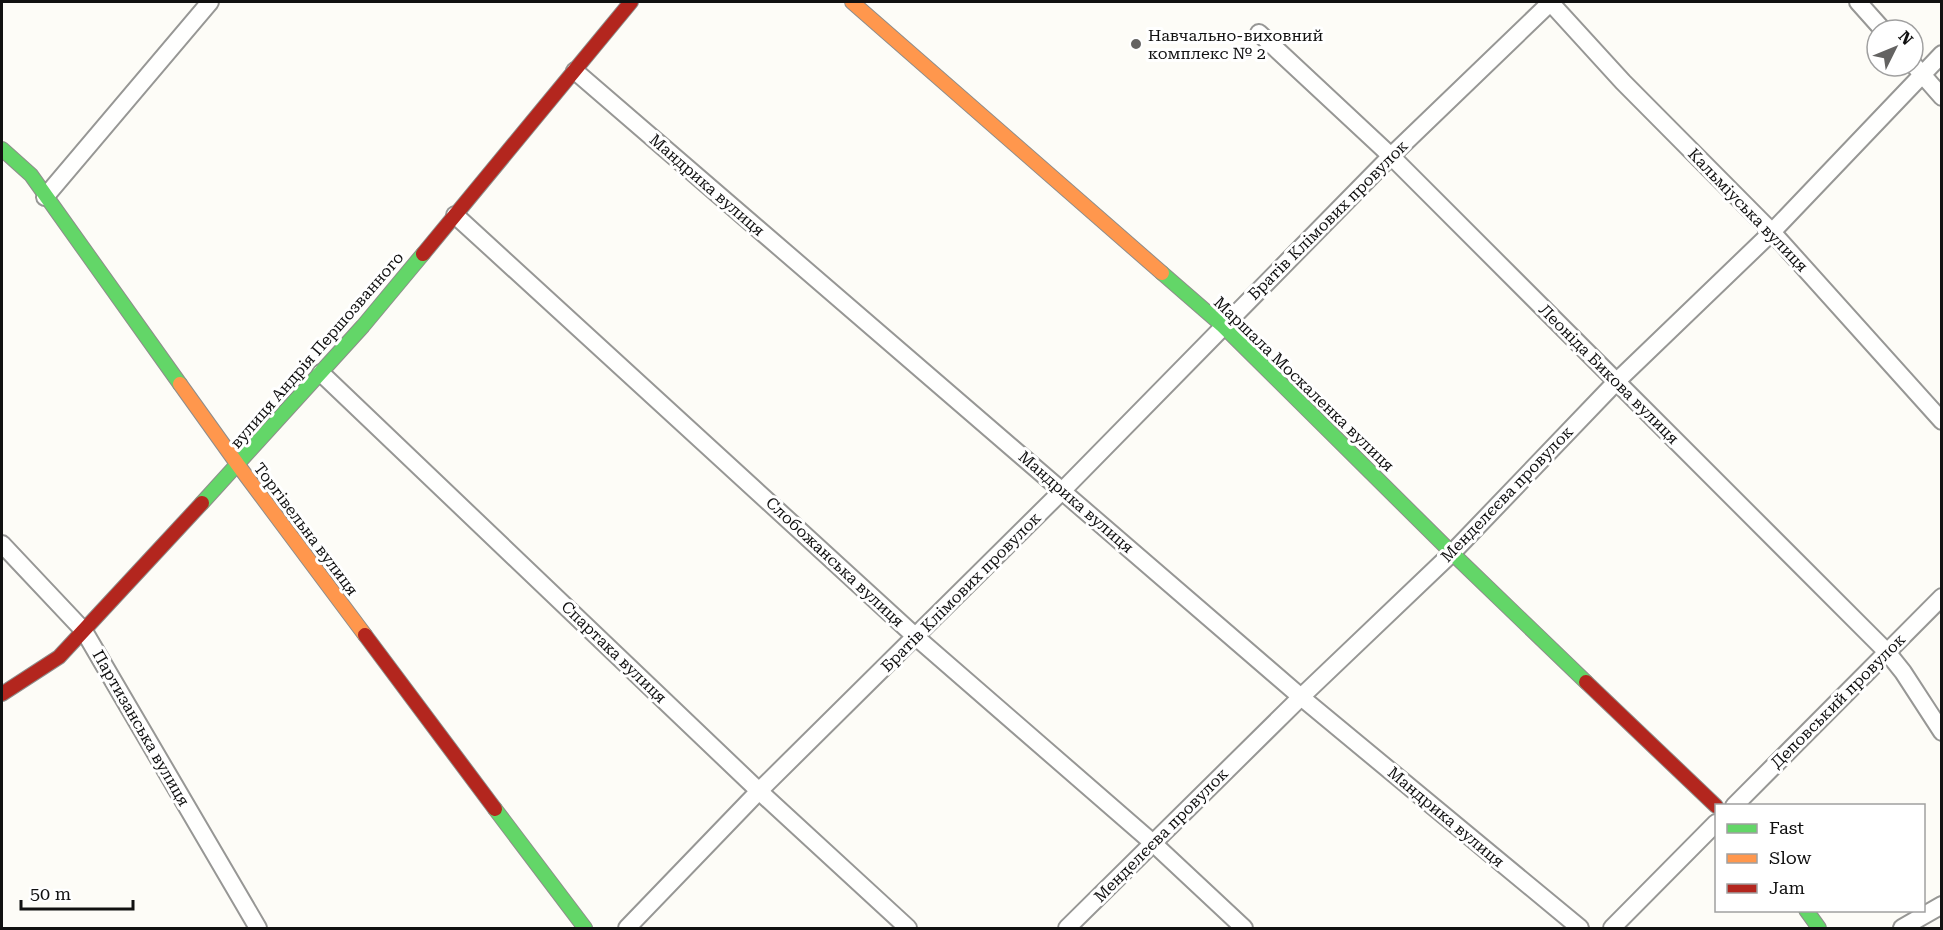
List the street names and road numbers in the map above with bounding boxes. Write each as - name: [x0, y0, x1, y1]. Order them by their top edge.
- street label: Мандрика вулиця: [646, 130, 768, 240]
- street label: Братів Клімових провулок: [1244, 136, 1412, 304]
- street label: Кальміуська вулиця: [1684, 144, 1812, 276]
- street label: вулиця Андрія Першозванного: [227, 248, 408, 452]
- street label: Маршала Москаленка вулиця: [1210, 293, 1398, 475]
- street label: Леоніда Бикова вулиця: [1535, 300, 1683, 448]
- street label: Менделєєва провулок: [1437, 422, 1577, 566]
- street label: Мандрика вулиця: [1015, 447, 1137, 557]
- street label: Торгівельна вулиця: [250, 459, 362, 599]
- street label: Слобожанська вулиця: [762, 493, 908, 631]
- street label: Братів Клімових провулок: [877, 508, 1045, 676]
- street label: Спартака вулиця: [557, 597, 671, 707]
- street label: Деповський провулок: [1767, 630, 1909, 772]
- street label: Партизанська вулиця: [88, 647, 194, 809]
- street label: Мандрика вулиця: [1384, 763, 1508, 871]
- street label: Менделєєва провулок: [1090, 764, 1232, 906]

